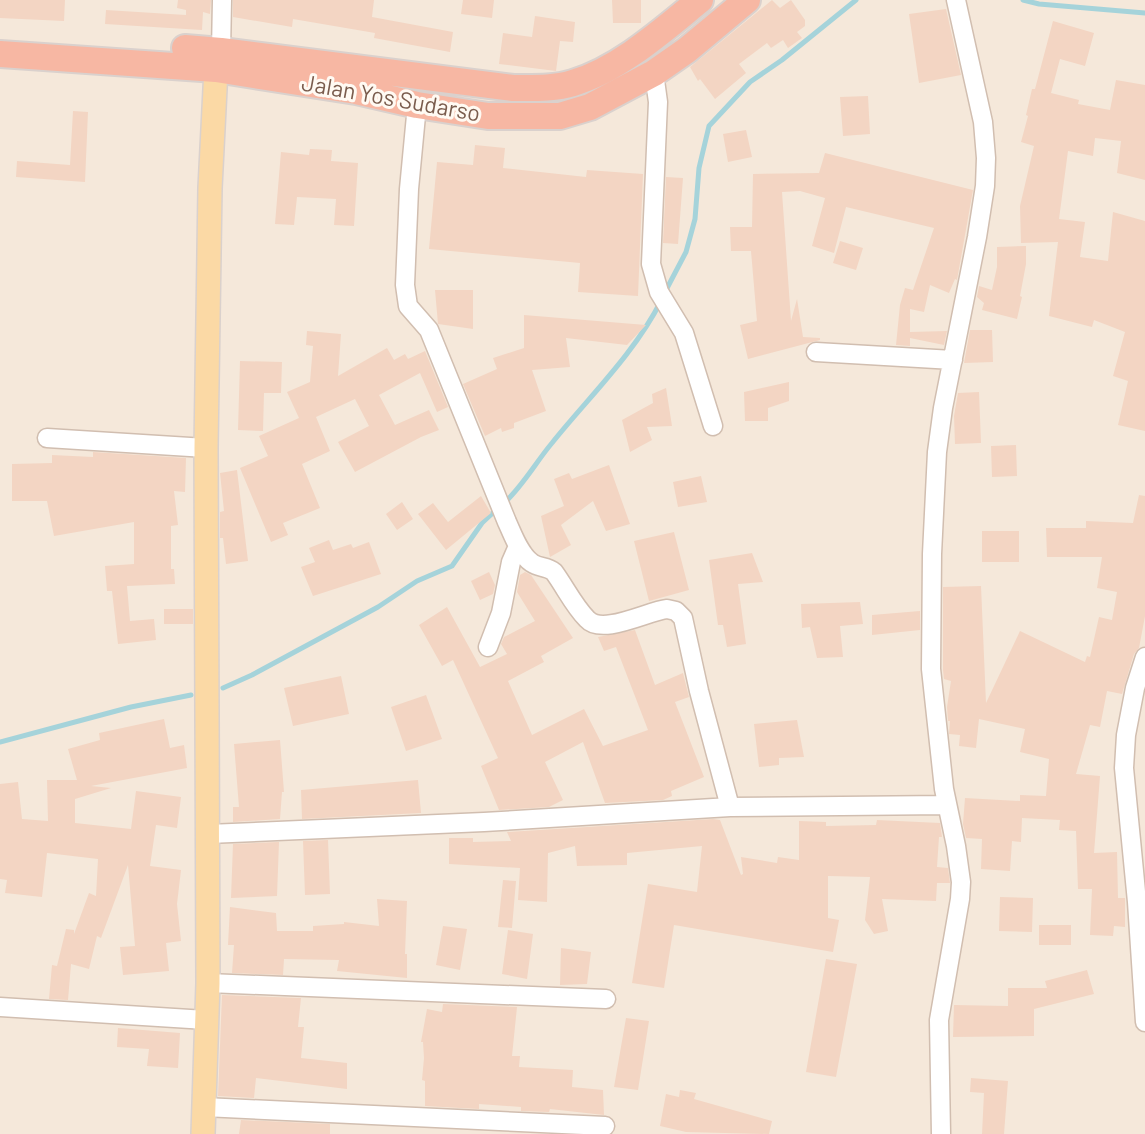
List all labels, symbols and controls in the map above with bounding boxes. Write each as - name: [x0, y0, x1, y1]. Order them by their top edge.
- street label: Jalan Yos Sudarso: [300, 68, 483, 127]

